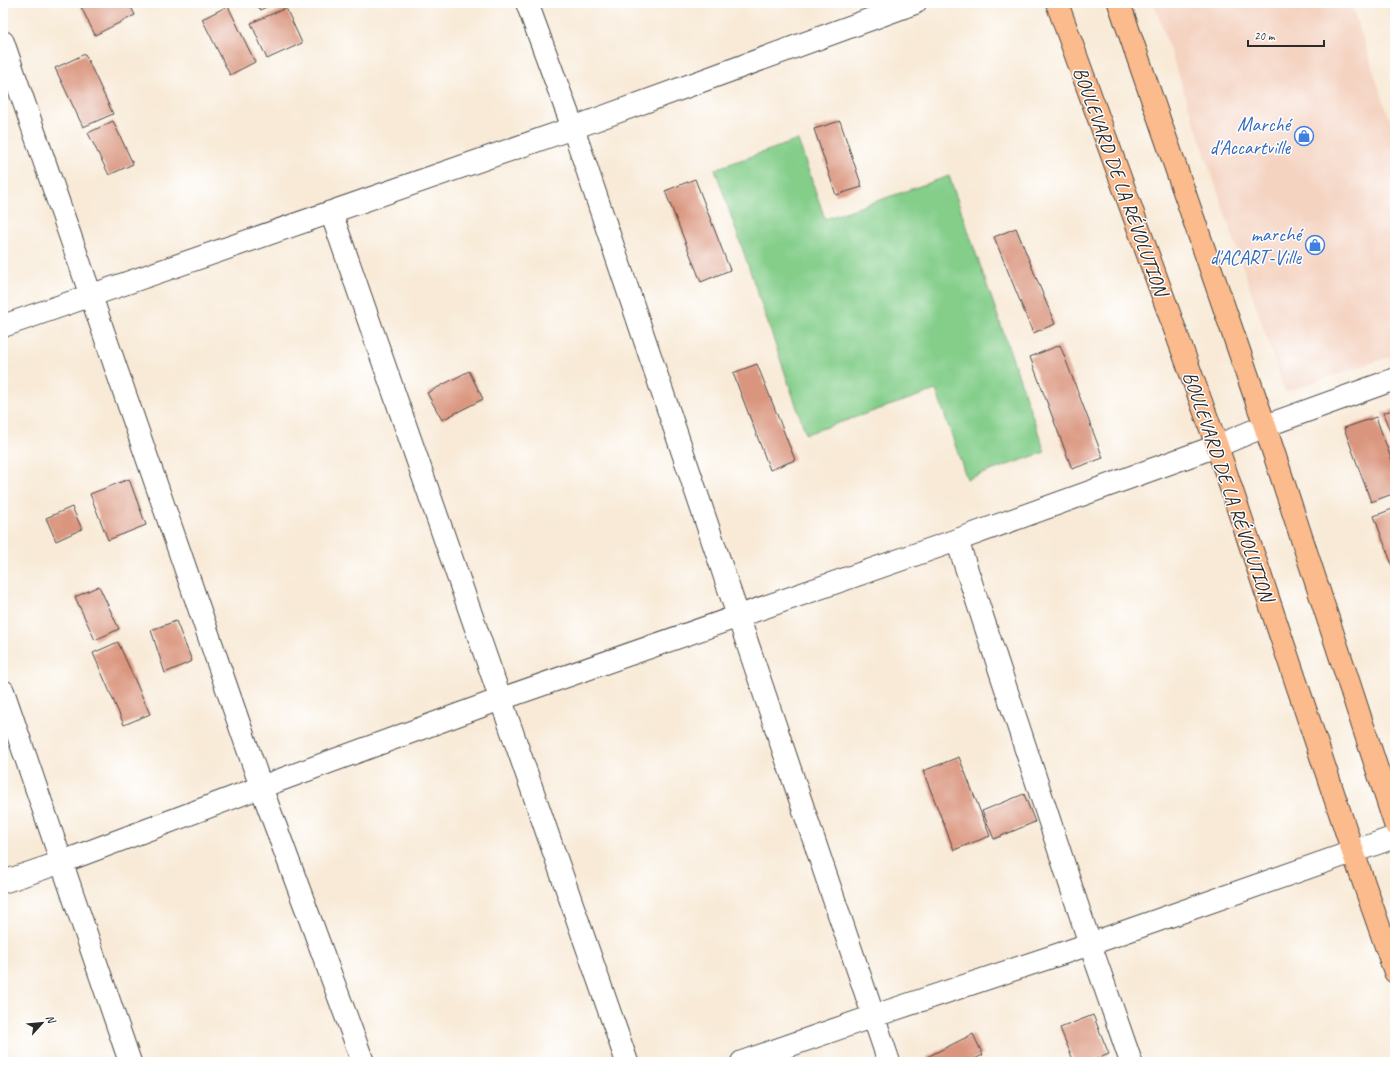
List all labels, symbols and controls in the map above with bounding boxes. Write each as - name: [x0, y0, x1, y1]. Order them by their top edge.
- scale bar: [1248, 22, 1324, 48]
- text: 20 m: [1254, 28, 1276, 44]
- street label: BOULEVARD DE LA RÉVOLUTION: [1067, 63, 1175, 302]
- place label: Marché d'Accartville: [1209, 112, 1293, 160]
- shop icon: Marché d'Accartville: [1293, 125, 1315, 147]
- place label: marché d'ACART-Ville: [1210, 222, 1304, 270]
- shop icon: marché d'ACART-Ville: [1304, 234, 1326, 256]
- street label: BOULEVARD DE LA RÉVOLUTION: [1177, 368, 1281, 607]
- north arrow: [22, 1003, 62, 1043]
- text: N: [43, 1012, 60, 1027]

